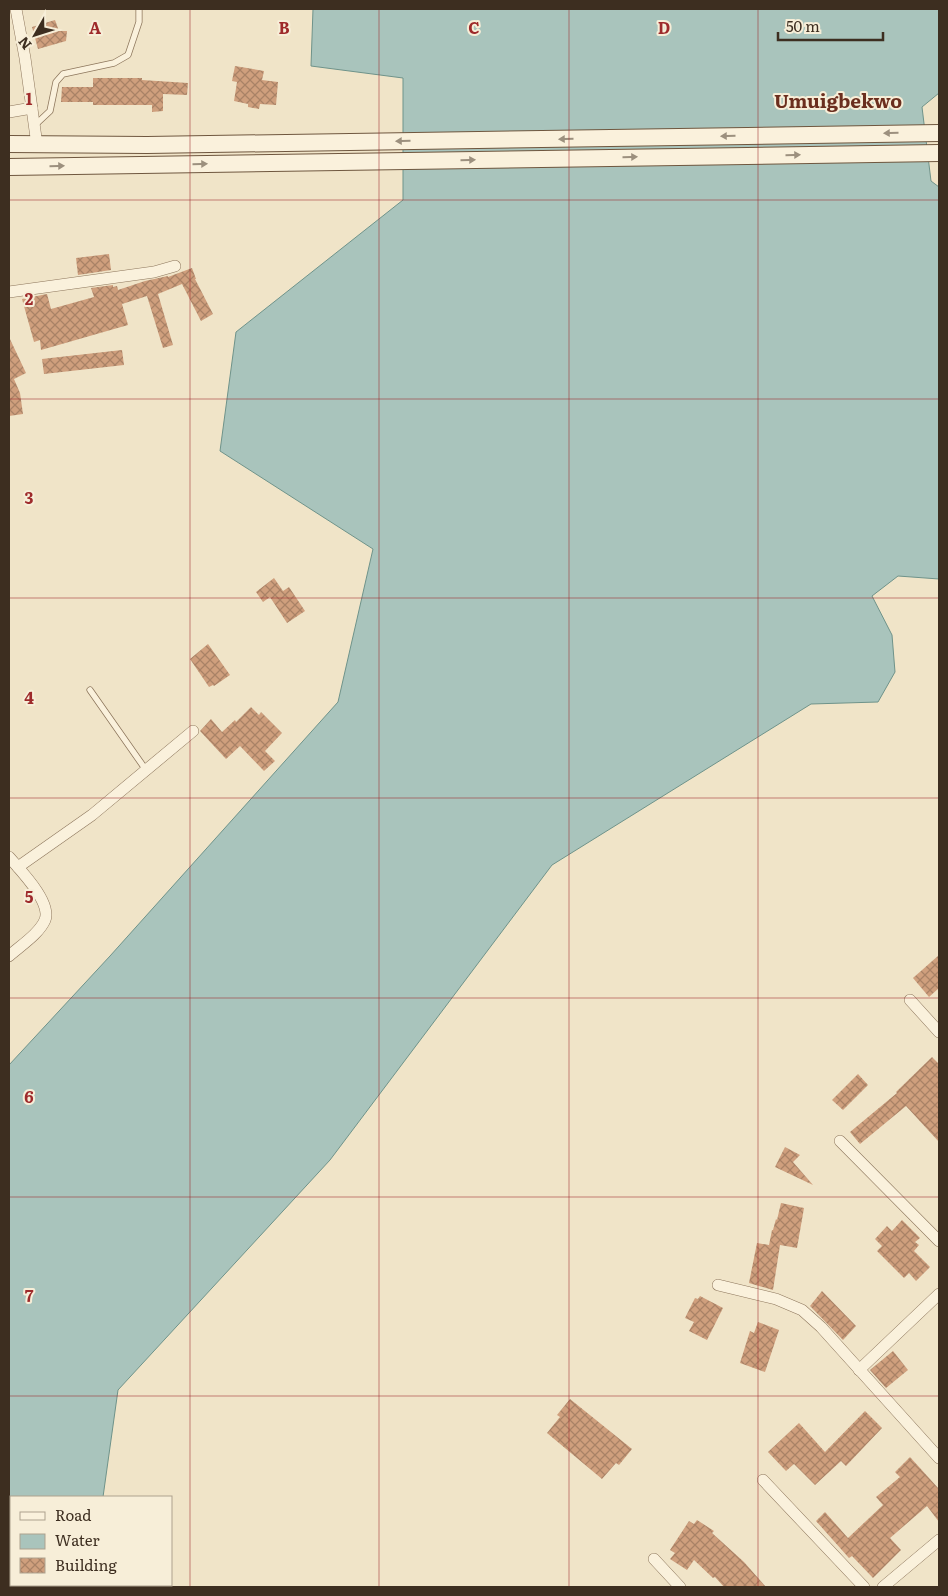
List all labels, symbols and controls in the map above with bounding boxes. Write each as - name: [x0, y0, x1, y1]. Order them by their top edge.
- north arrow: [10, 10, 60, 60]
- scale bar: [778, 10, 883, 42]
- text: 50 m: [786, 14, 820, 37]
- text: A: [89, 15, 101, 39]
- text: B: [278, 15, 290, 39]
- text: C: [468, 15, 480, 39]
- text: D: [658, 15, 670, 39]
- text: N: [12, 33, 36, 55]
- text: 1: [26, 86, 33, 110]
- district label: Umuigbekwo: [774, 86, 902, 114]
- one-way arrow: [882, 130, 898, 138]
- one-way arrow: [720, 132, 736, 140]
- one-way arrow: [557, 135, 573, 143]
- one-way arrow: [395, 137, 411, 145]
- one-way arrow: [785, 151, 801, 159]
- one-way arrow: [622, 153, 638, 161]
- one-way arrow: [460, 156, 476, 164]
- one-way arrow: [193, 160, 209, 168]
- one-way arrow: [50, 162, 66, 170]
- text: 2: [25, 286, 34, 310]
- text: 3: [25, 485, 34, 509]
- text: 4: [24, 685, 34, 709]
- text: 5: [25, 884, 34, 908]
- text: 6: [24, 1084, 34, 1108]
- text: 7: [25, 1283, 34, 1307]
- legend: [10, 1496, 172, 1586]
- text: Road: [55, 1503, 91, 1526]
- text: Water: [55, 1528, 100, 1551]
- text: Building: [55, 1553, 117, 1576]

